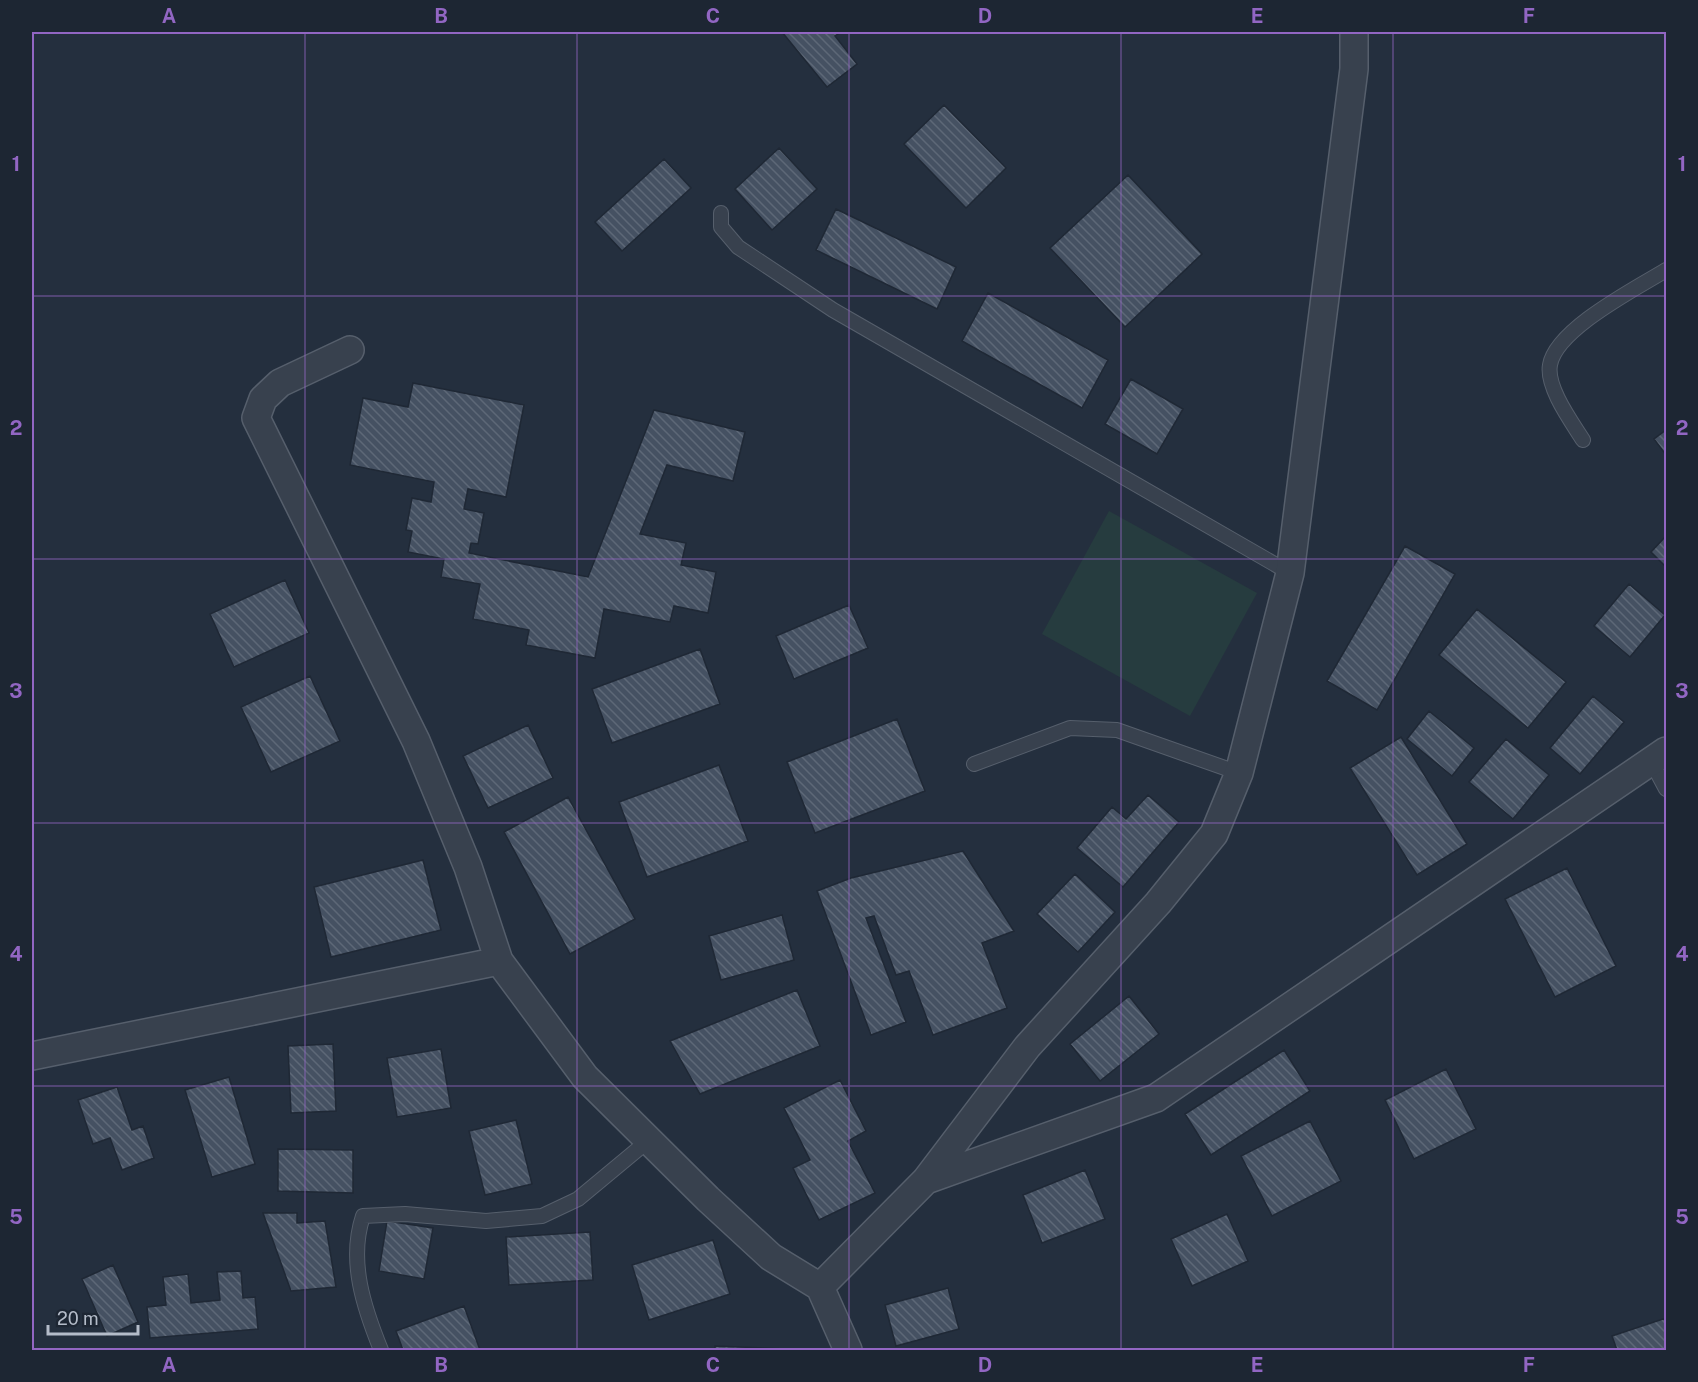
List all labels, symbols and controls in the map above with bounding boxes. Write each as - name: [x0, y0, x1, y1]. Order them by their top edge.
- text: A: [162, 4, 176, 28]
- text: B: [434, 4, 448, 28]
- text: C: [706, 4, 720, 28]
- text: D: [978, 4, 992, 28]
- text: E: [1251, 4, 1263, 28]
- text: F: [1523, 4, 1535, 28]
- text: 1: [12, 152, 20, 176]
- text: 1: [1678, 152, 1686, 176]
- text: 2: [10, 416, 22, 440]
- text: 2: [1676, 416, 1688, 440]
- text: 3: [9, 679, 23, 703]
- text: 3: [1675, 679, 1689, 703]
- text: 4: [9, 942, 23, 966]
- text: 4: [1675, 942, 1689, 966]
- text: 5: [9, 1205, 23, 1229]
- text: 5: [1675, 1205, 1689, 1229]
- scale bar: [48, 1298, 138, 1336]
- text: 20 m: [57, 1308, 99, 1329]
- text: A: [162, 1353, 176, 1377]
- text: B: [434, 1353, 448, 1377]
- text: C: [706, 1353, 720, 1377]
- text: D: [978, 1353, 992, 1377]
- text: E: [1251, 1353, 1263, 1377]
- text: F: [1523, 1353, 1535, 1377]

